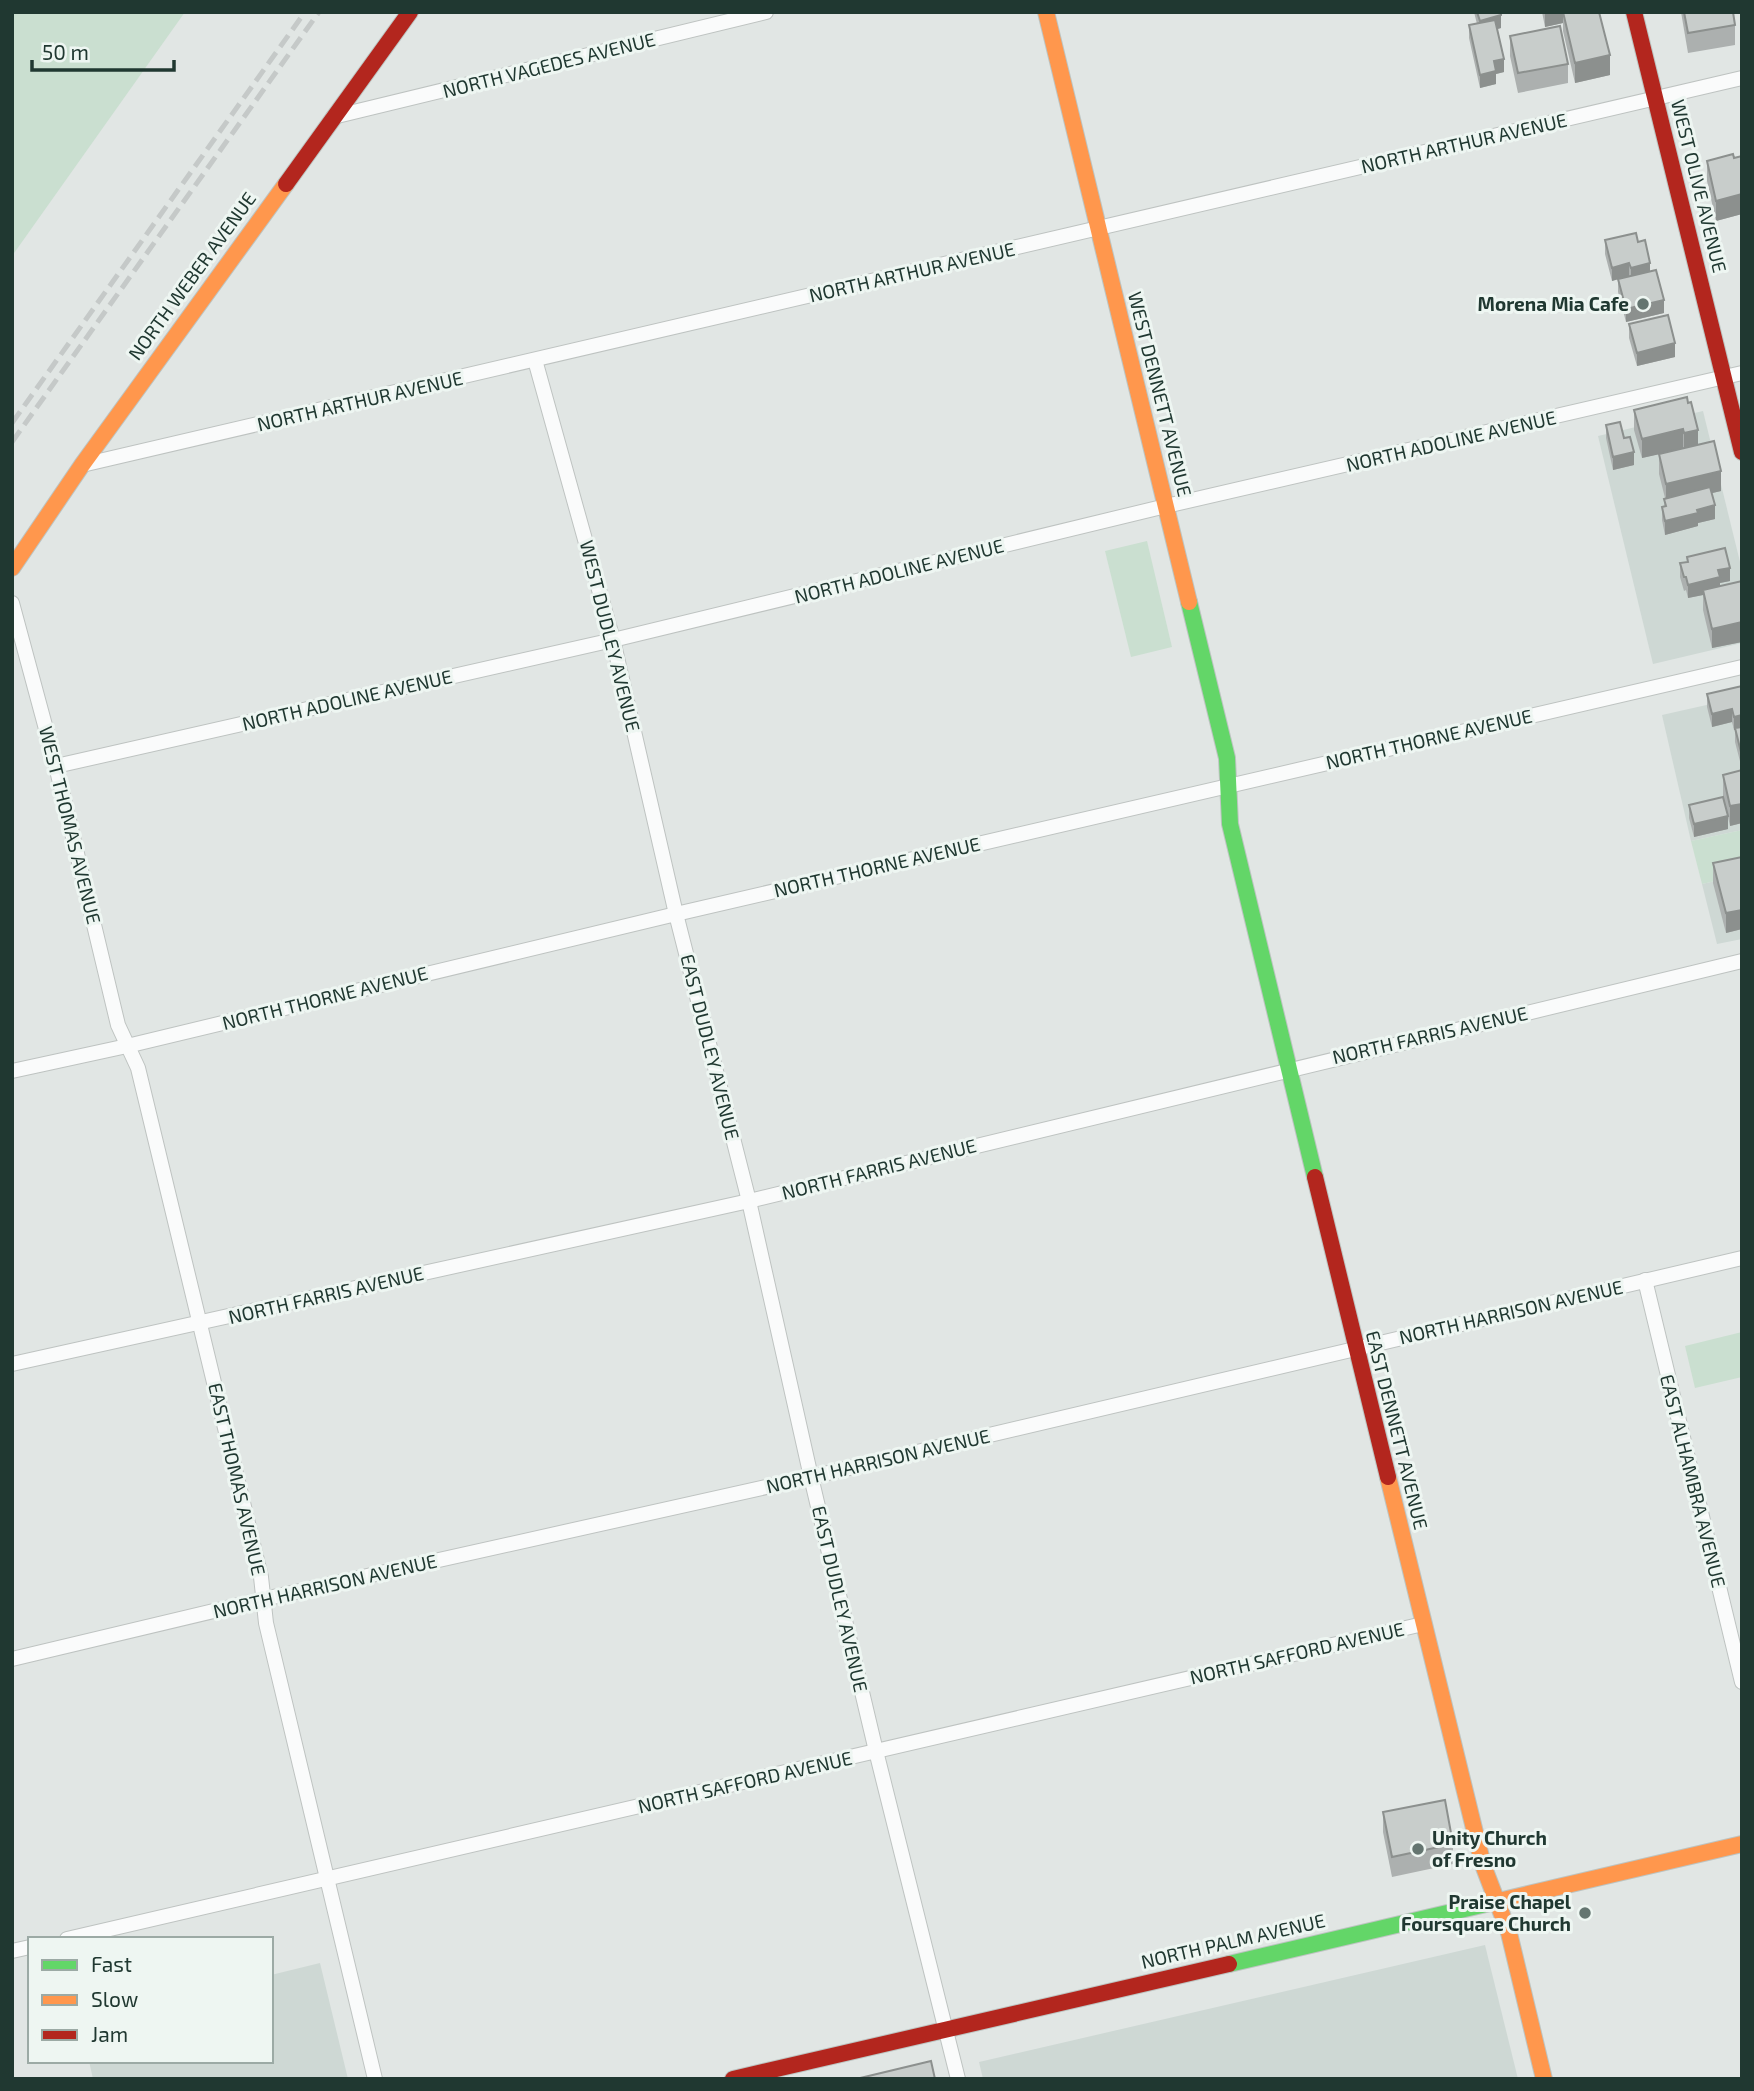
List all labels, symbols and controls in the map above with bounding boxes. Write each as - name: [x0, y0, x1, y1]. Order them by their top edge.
- street label: NORTH VAGEDES AVENUE: [440, 27, 657, 102]
- scale bar: [32, 28, 173, 72]
- text: 50 m: [42, 39, 89, 64]
- street label: WEST OLIVE AVENUE: [1667, 97, 1732, 275]
- street label: NORTH ARTHUR AVENUE: [1359, 108, 1569, 177]
- street label: NORTH WEBER AVENUE: [123, 187, 260, 364]
- street label: NORTH ARTHUR AVENUE: [807, 237, 1017, 306]
- street label: WEST DENNETT AVENUE: [1124, 289, 1197, 499]
- place label: Morena Mia Cafe: [1478, 292, 1629, 315]
- marker: Morena Mia Cafe: [1635, 296, 1651, 312]
- street label: NORTH ARTHUR AVENUE: [255, 366, 465, 435]
- street label: NORTH ADOLINE AVENUE: [1344, 405, 1558, 476]
- street label: NORTH ADOLINE AVENUE: [792, 533, 1006, 608]
- street label: WEST DUDLEY AVENUE: [576, 538, 645, 734]
- street label: NORTH ADOLINE AVENUE: [240, 664, 454, 735]
- street label: NORTH THORNE AVENUE: [1323, 704, 1534, 773]
- street label: WEST THOMAS AVENUE: [35, 724, 106, 926]
- street label: NORTH THORNE AVENUE: [771, 832, 982, 901]
- street label: EAST DUDLEY AVENUE: [676, 952, 745, 1142]
- street label: NORTH THORNE AVENUE: [220, 961, 430, 1034]
- street label: NORTH FARRIS AVENUE: [1330, 1001, 1530, 1068]
- street label: NORTH FARRIS AVENUE: [779, 1133, 979, 1204]
- street label: NORTH FARRIS AVENUE: [226, 1261, 426, 1328]
- street label: NORTH HARRISON AVENUE: [1397, 1275, 1625, 1348]
- street label: EAST DENNETT AVENUE: [1362, 1328, 1433, 1532]
- street label: EAST ALHAMBRA AVENUE: [1656, 1372, 1731, 1590]
- street label: EAST THOMAS AVENUE: [204, 1380, 271, 1577]
- street label: NORTH HARRISON AVENUE: [764, 1424, 992, 1497]
- street label: EAST DUDLEY AVENUE: [808, 1504, 873, 1694]
- street label: NORTH HARRISON AVENUE: [211, 1549, 439, 1622]
- street label: NORTH SAFFORD AVENUE: [1187, 1617, 1406, 1688]
- street label: NORTH SAFFORD AVENUE: [635, 1746, 854, 1817]
- place label: Unity Church of Fresno: [1432, 1826, 1547, 1871]
- marker: Unity Church of Fresno: [1410, 1841, 1426, 1857]
- place label: Praise Chapel Foursquare Church: [1401, 1890, 1572, 1935]
- marker: Praise Chapel Foursquare Church: [1577, 1905, 1593, 1921]
- street label: NORTH PALM AVENUE: [1139, 1908, 1327, 1973]
- legend: [28, 1937, 273, 2063]
- text: Fast: [91, 1951, 132, 1976]
- text: Slow: [91, 1986, 138, 2011]
- text: Jam: [91, 2021, 128, 2046]

